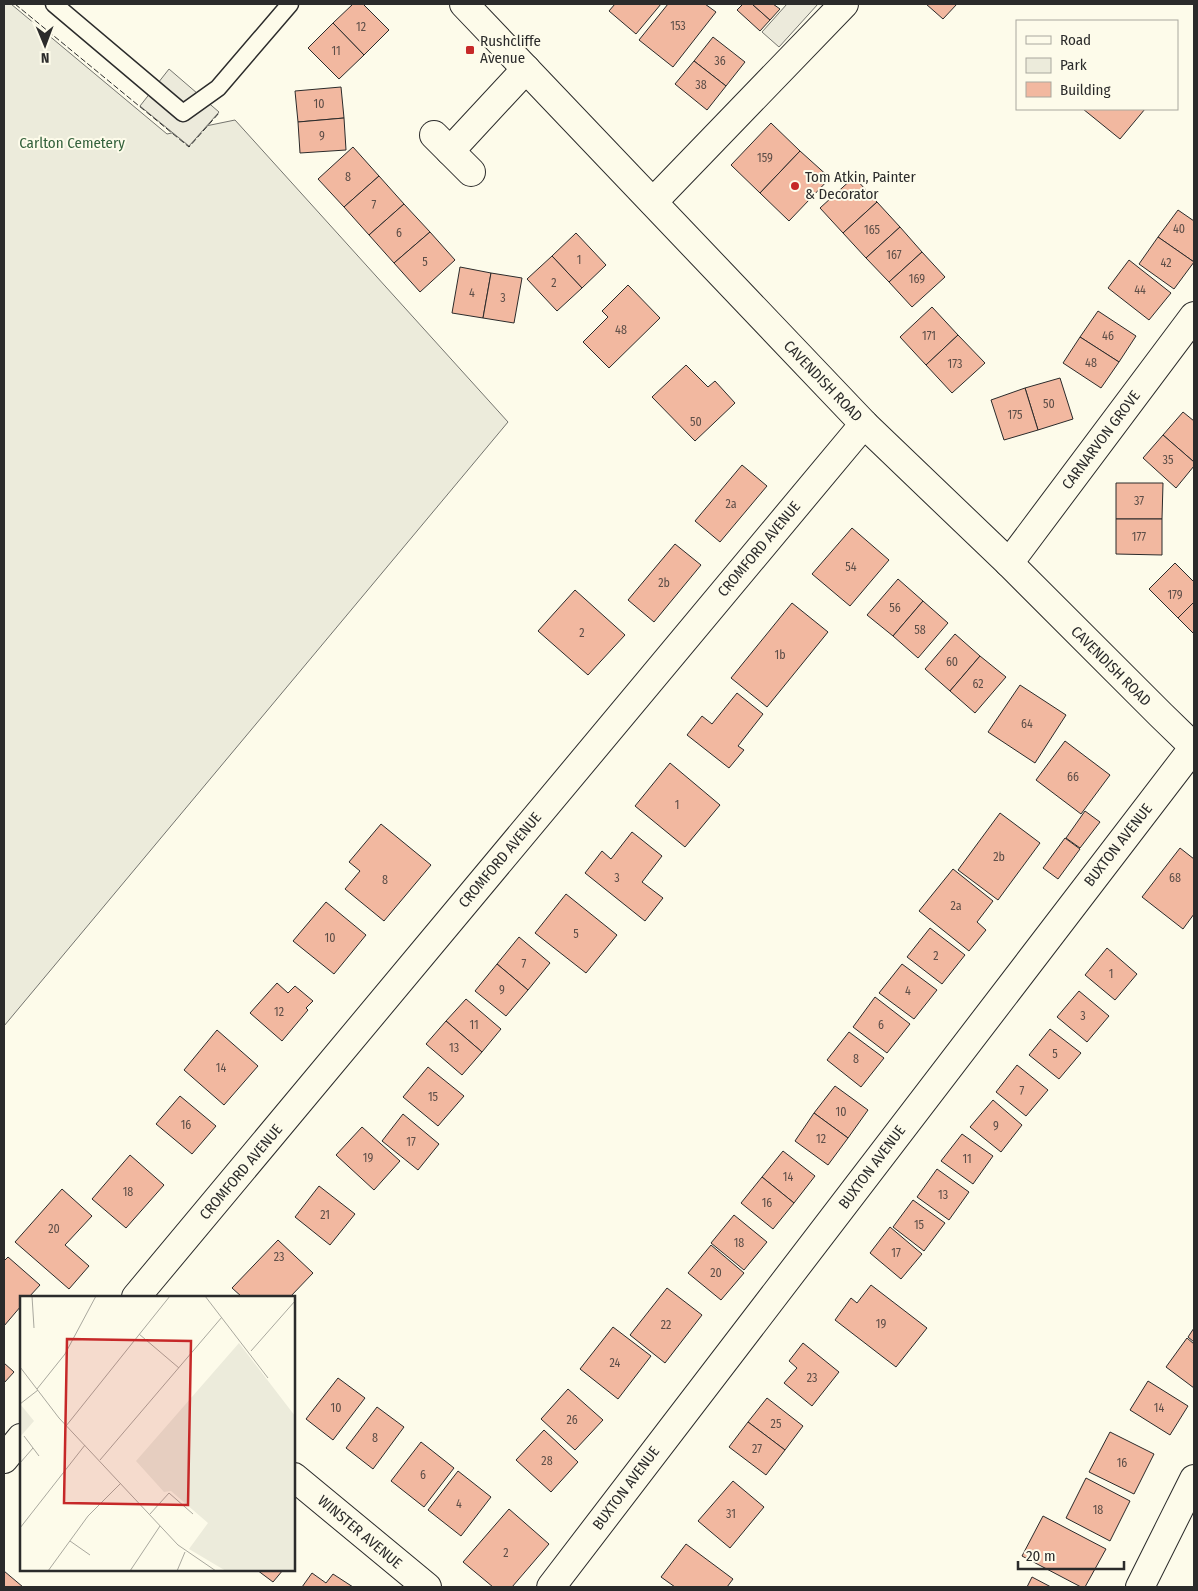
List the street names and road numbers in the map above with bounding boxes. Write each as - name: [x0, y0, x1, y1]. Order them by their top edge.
- street label: CAVENDISH ROAD: [780, 337, 866, 425]
- street label: CARNARVON GROVE: [1058, 387, 1144, 493]
- street label: CROMFORD AVENUE: [714, 498, 804, 600]
- street label: CAVENDISH ROAD: [1067, 622, 1155, 710]
- street label: BUXTON AVENUE: [1080, 800, 1156, 890]
- street label: CROMFORD AVENUE: [455, 809, 545, 911]
- street label: CROMFORD AVENUE: [196, 1121, 286, 1223]
- street label: BUXTON AVENUE: [835, 1122, 909, 1212]
- street label: BUXTON AVENUE: [589, 1443, 663, 1533]
- street label: WINSTER AVENUE: [314, 1492, 406, 1572]

